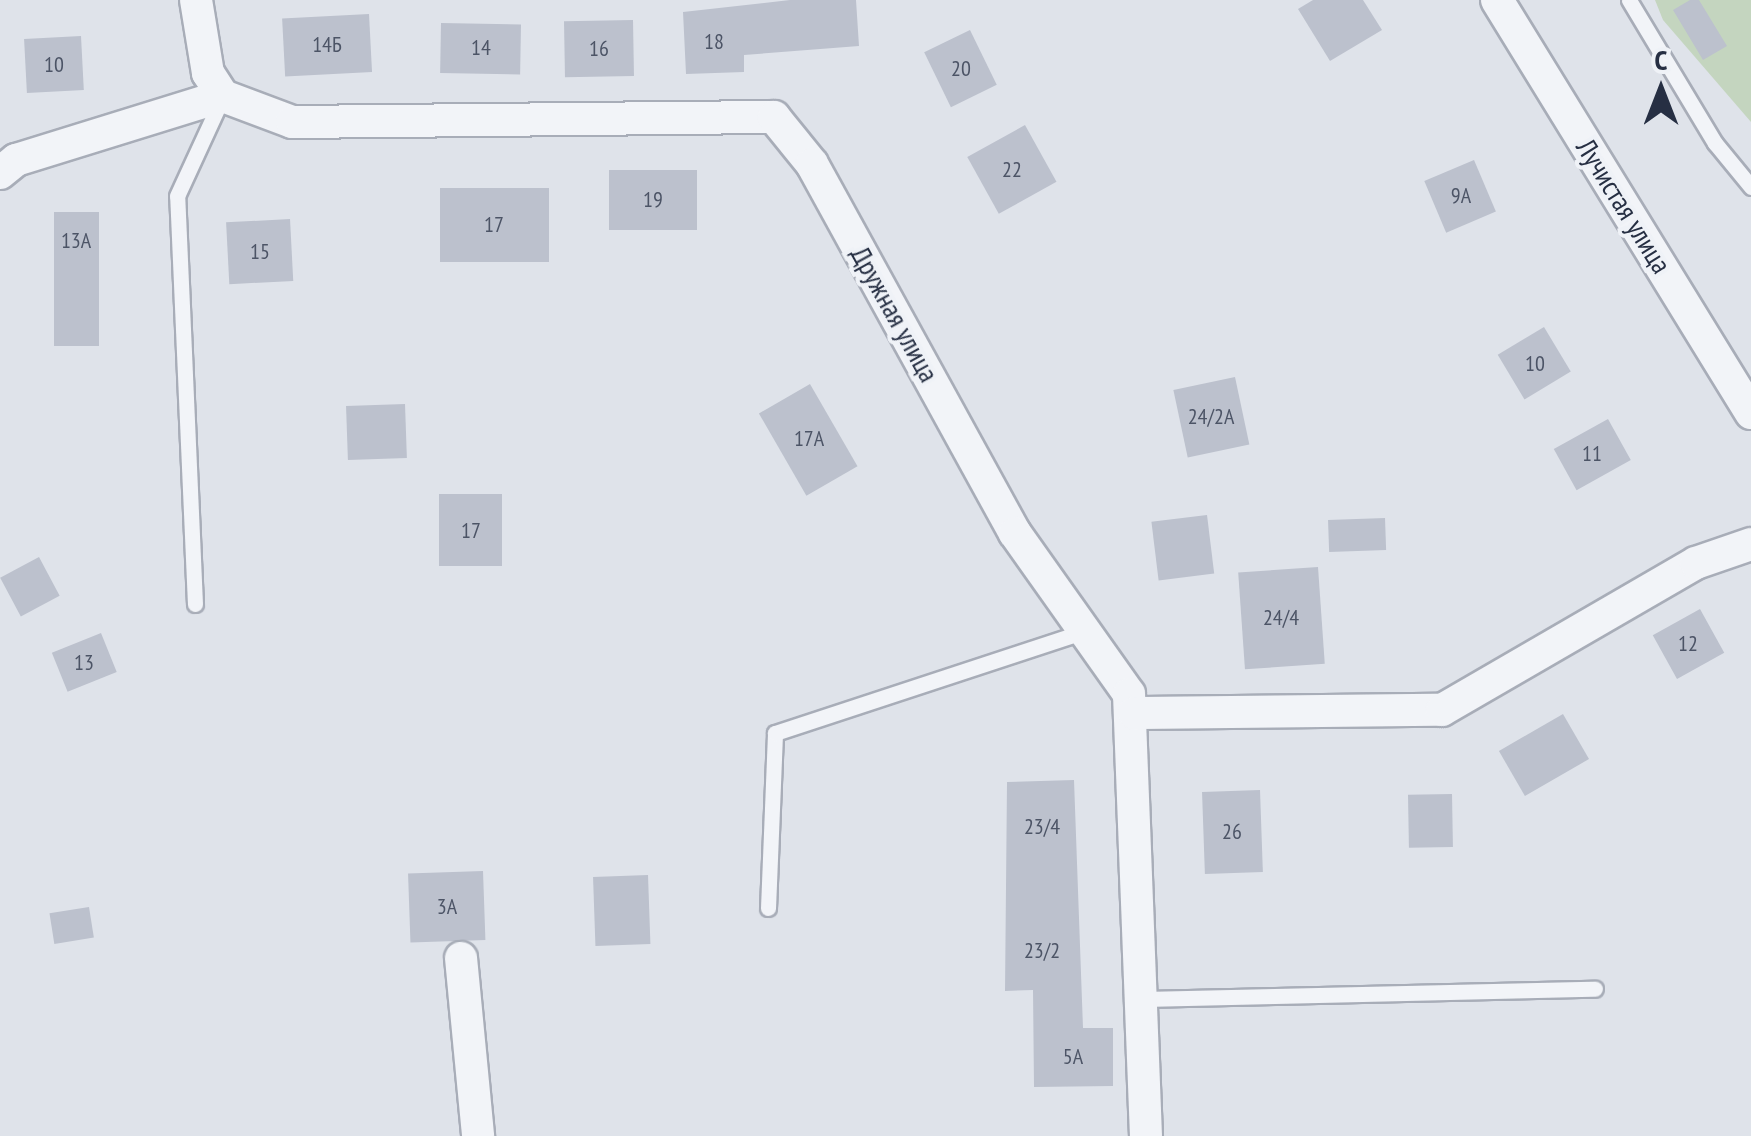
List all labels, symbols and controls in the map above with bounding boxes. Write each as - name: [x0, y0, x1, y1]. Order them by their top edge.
- house number: 18: [704, 29, 724, 55]
- house number: 14Б: [312, 32, 342, 58]
- house number: 14: [471, 35, 491, 61]
- house number: 16: [589, 36, 609, 62]
- north arrow: [1611, 40, 1711, 140]
- text: С: [1655, 41, 1667, 78]
- house number: 10: [44, 52, 64, 78]
- house number: 20: [951, 56, 971, 82]
- street label: Лучистая улица: [1569, 133, 1679, 279]
- house number: 22: [1002, 157, 1022, 183]
- house number: 9А: [1451, 183, 1471, 209]
- house number: 19: [643, 187, 663, 213]
- house number: 17: [484, 212, 504, 238]
- house number: 13А: [61, 228, 91, 254]
- house number: 15: [250, 239, 270, 265]
- street label: Дружная улица: [844, 240, 946, 388]
- house number: 10: [1525, 351, 1545, 377]
- house number: 24/2А: [1188, 404, 1234, 430]
- house number: 17А: [794, 426, 824, 452]
- house number: 11: [1582, 441, 1602, 467]
- house number: 17: [461, 518, 481, 544]
- house number: 24/4: [1263, 605, 1299, 631]
- house number: 12: [1678, 631, 1698, 657]
- house number: 13: [74, 650, 94, 676]
- house number: 23/4: [1024, 814, 1060, 840]
- house number: 26: [1222, 819, 1242, 845]
- house number: 3А: [437, 894, 457, 920]
- house number: 23/2: [1024, 938, 1060, 964]
- house number: 5А: [1063, 1044, 1083, 1070]

